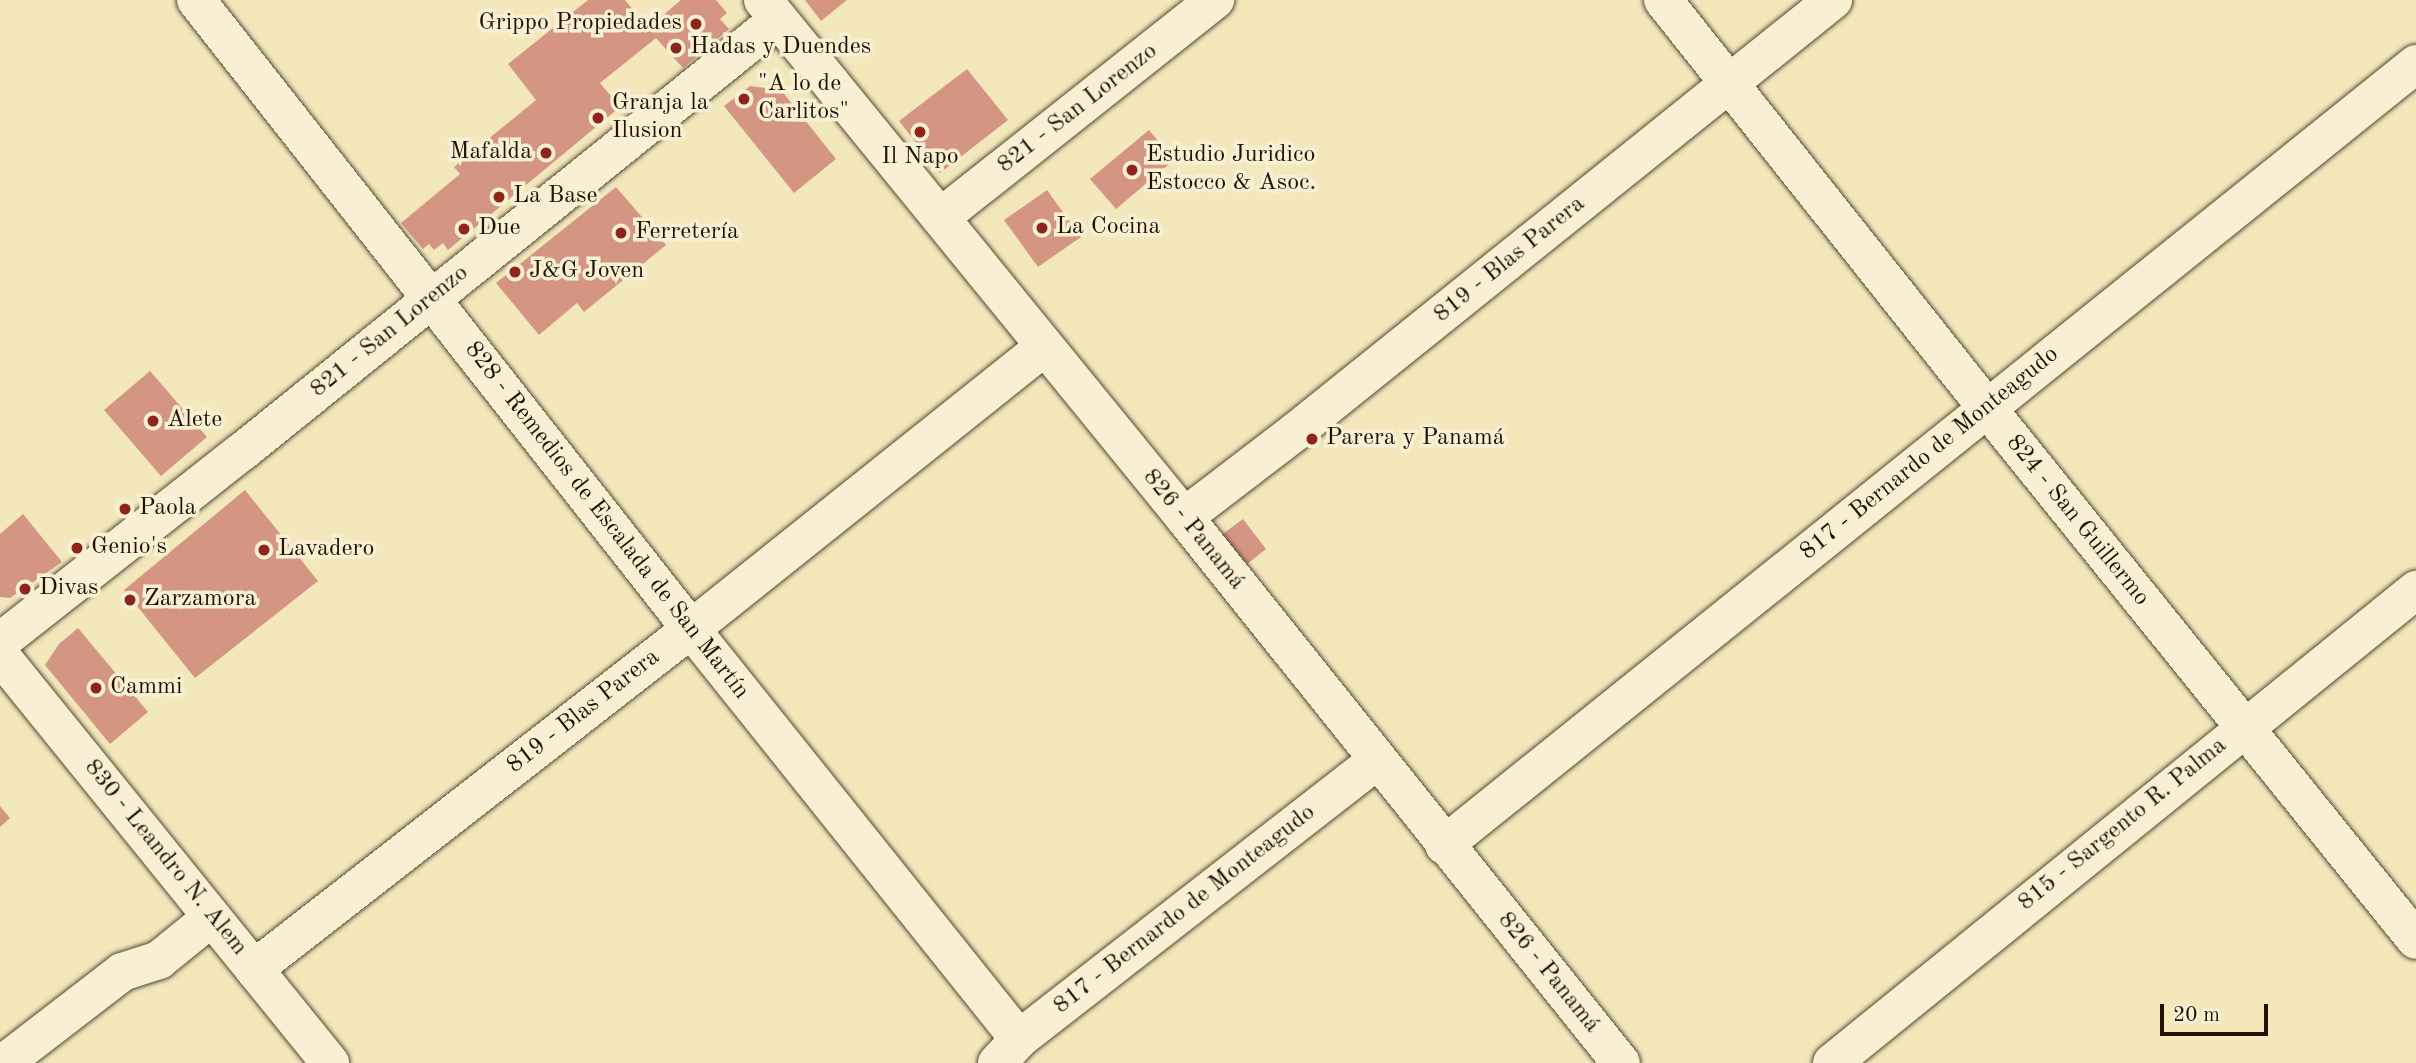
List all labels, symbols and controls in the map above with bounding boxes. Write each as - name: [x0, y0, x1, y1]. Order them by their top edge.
- place label: Grippo Propiedades: [479, 10, 682, 38]
- marker: Grippo Propiedades: [688, 16, 704, 32]
- place label: Hadas y Duendes: [690, 34, 871, 62]
- street label: 821 - San Lorenzo: [992, 38, 1164, 180]
- marker: Hadas y Duendes: [668, 40, 684, 56]
- place label: "A lo de Carlitos": [758, 71, 849, 127]
- place label: Granja la Ilusion: [612, 90, 709, 146]
- marker: "A lo de Carlitos": [736, 91, 752, 107]
- marker: Granja la Ilusion: [590, 110, 606, 126]
- marker: Il Napo: [912, 124, 928, 140]
- place label: Mafalda: [449, 139, 532, 167]
- place label: Estudio Juridico Estocco & Asoc.: [1146, 142, 1316, 198]
- place label: Il Napo: [881, 144, 959, 172]
- marker: Mafalda: [538, 145, 554, 161]
- marker: Estudio Juridico Estocco & Asoc.: [1124, 162, 1140, 178]
- place label: La Base: [513, 183, 598, 211]
- marker: La Base: [491, 189, 507, 205]
- street label: 819 - Blas Parera: [1429, 190, 1591, 330]
- place label: La Cocina: [1056, 214, 1160, 242]
- place label: Due: [478, 215, 521, 243]
- place label: Ferretería: [635, 219, 739, 247]
- marker: La Cocina: [1034, 220, 1050, 236]
- marker: Due: [456, 221, 472, 237]
- marker: Ferretería: [613, 225, 629, 241]
- place label: J&G Joven: [529, 258, 644, 286]
- street label: 821 - San Lorenzo: [305, 260, 475, 404]
- marker: J&G Joven: [507, 264, 523, 280]
- street label: 828 - Remedios de Escalada de San Martín: [457, 336, 755, 706]
- street label: 817 - Bernardo de Monteagudo: [1795, 341, 2065, 567]
- place label: Alete: [167, 407, 222, 435]
- marker: Alete: [145, 413, 161, 429]
- place label: Parera y Panamá: [1326, 425, 1505, 453]
- street label: 824 - San Guillermo: [1999, 430, 2155, 612]
- marker: Parera y Panamá: [1304, 431, 1320, 447]
- street label: 826 - Panamá: [1136, 464, 1250, 596]
- place label: Paola: [139, 495, 196, 523]
- marker: Paola: [117, 501, 133, 517]
- place label: Genio's: [91, 534, 167, 562]
- place label: Lavadero: [278, 536, 374, 564]
- marker: Genio's: [69, 540, 85, 556]
- marker: Lavadero: [256, 542, 272, 558]
- place label: Divas: [39, 575, 98, 603]
- marker: Divas: [17, 581, 33, 597]
- place label: Zarzamora: [144, 586, 256, 614]
- marker: Zarzamora: [122, 592, 138, 608]
- street label: 819 - Blas Parera: [502, 643, 666, 781]
- place label: Cammi: [110, 674, 183, 702]
- marker: Cammi: [88, 680, 104, 696]
- street label: 815 - Sargento R. Palma: [2013, 732, 2233, 918]
- street label: 830 - Leandro N. Alem: [77, 754, 253, 962]
- street label: 817 - Bernardo de Monteagudo: [1048, 799, 1322, 1021]
- street label: 826 - Panamá: [1491, 907, 1605, 1039]
- scale bar: [2164, 990, 2272, 1034]
- text: 20 m: [2173, 1005, 2220, 1026]

